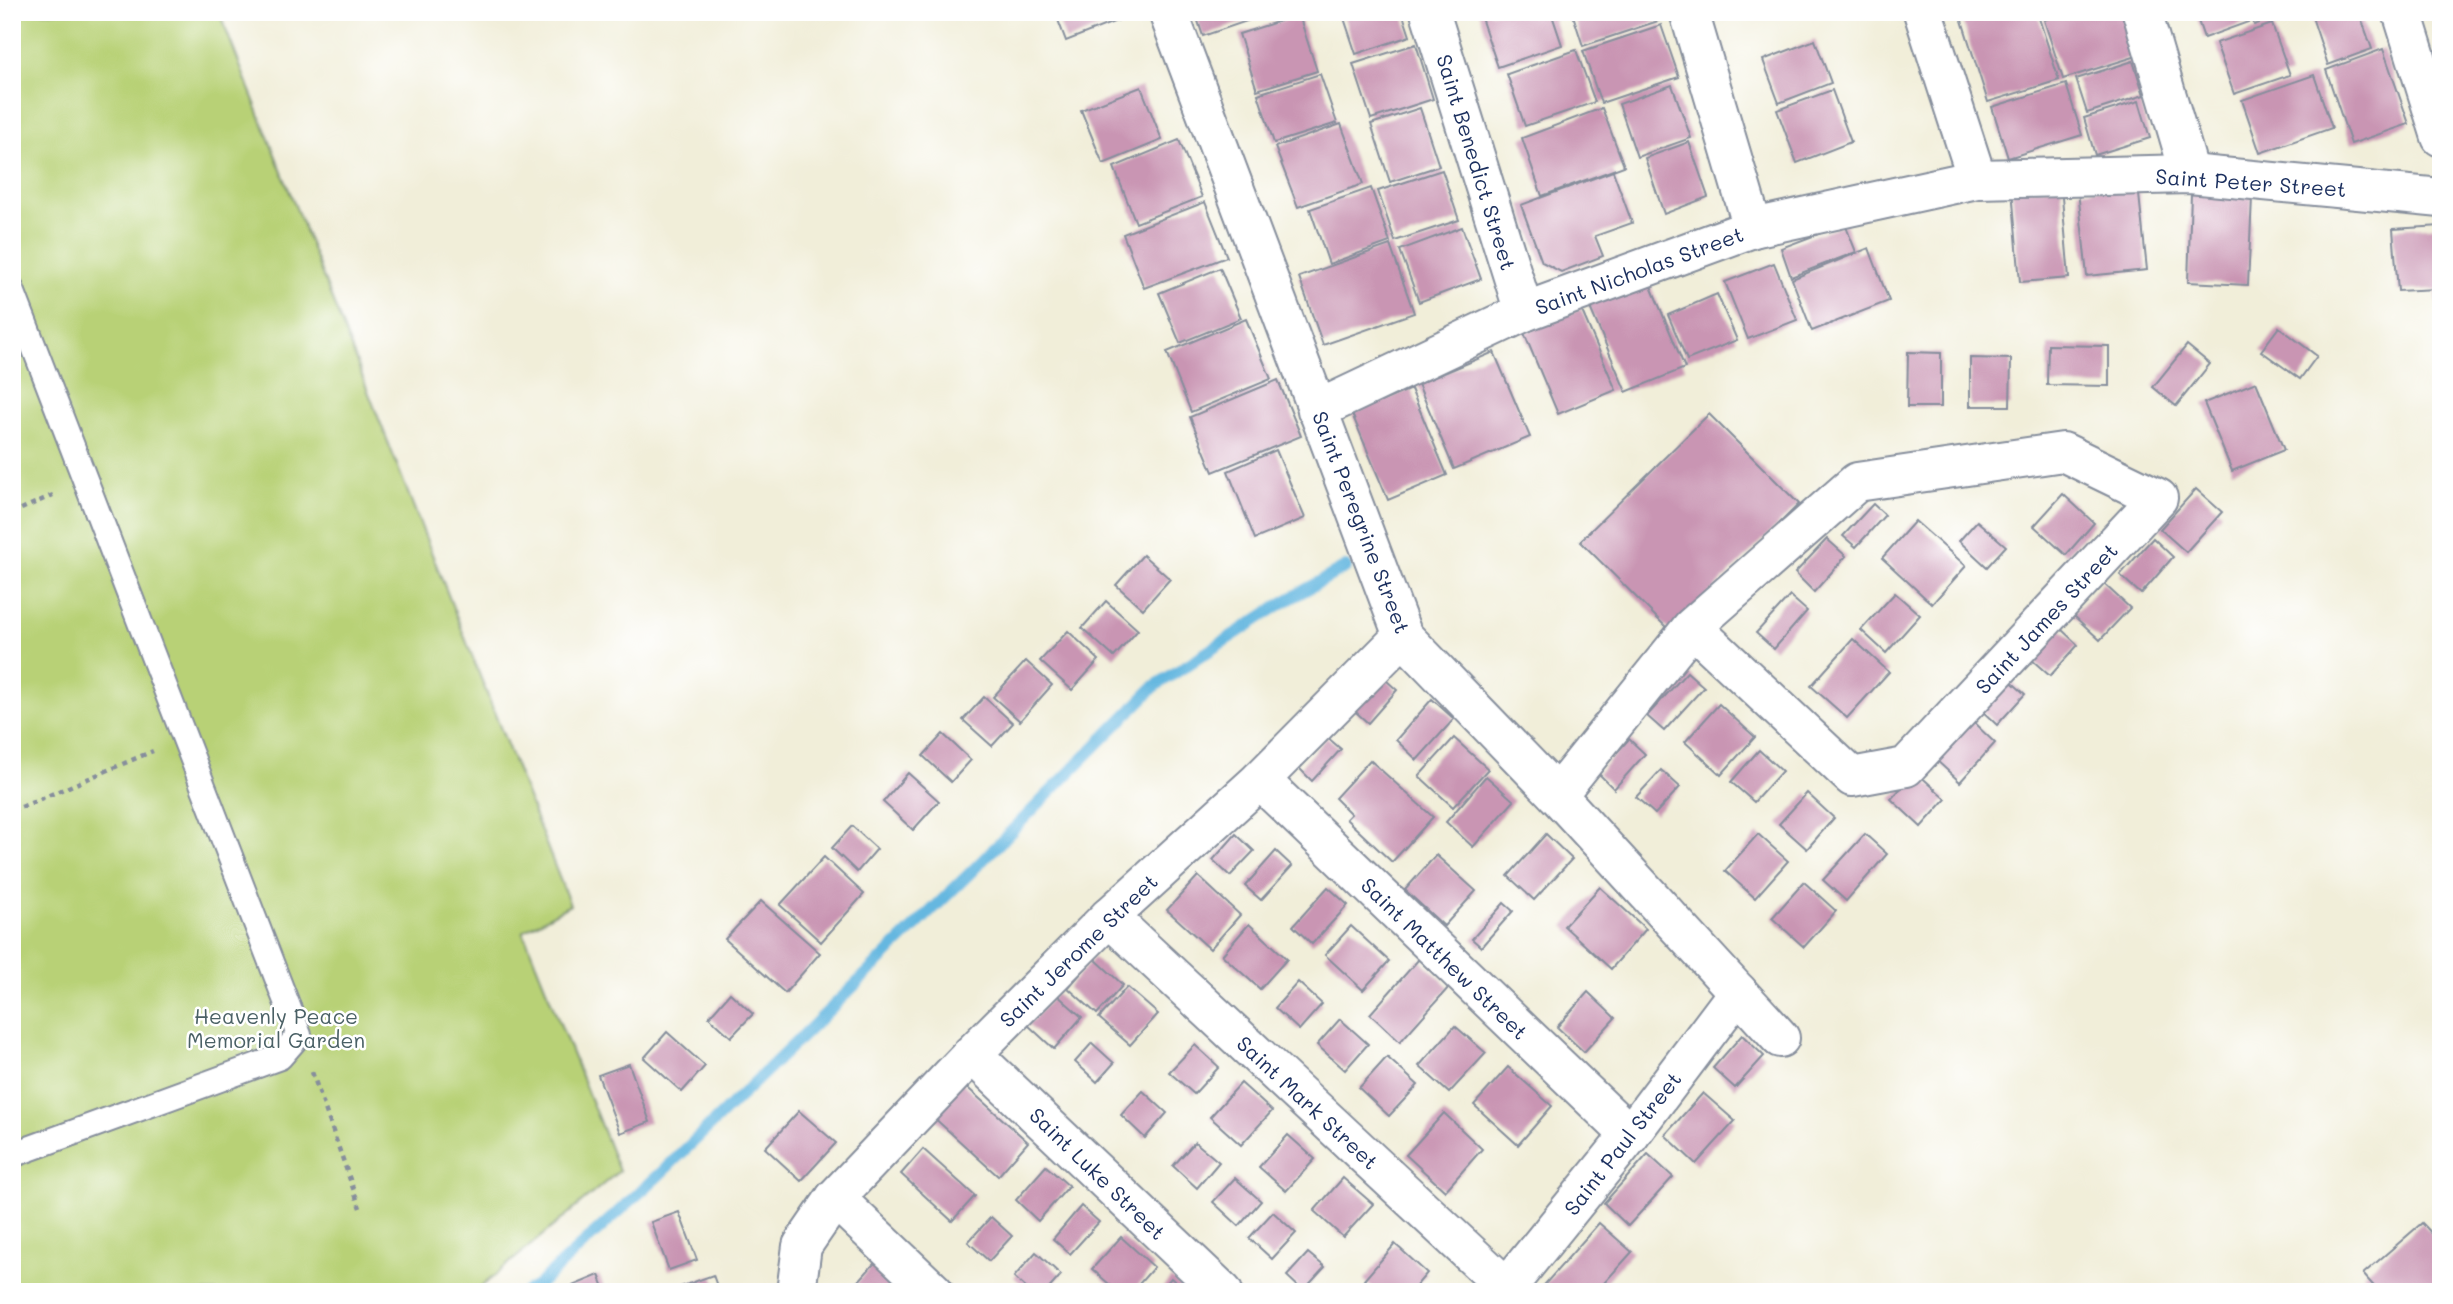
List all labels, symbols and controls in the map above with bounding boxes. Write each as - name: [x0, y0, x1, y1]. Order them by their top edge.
- street label: Saint Benedict Street: [1431, 51, 1523, 273]
- street label: Saint Peter Street: [2155, 162, 2347, 202]
- street label: Saint Nicholas Street: [1531, 220, 1747, 320]
- street label: Saint Peregrine Street: [1307, 407, 1417, 637]
- street label: Saint James Street: [1969, 537, 2123, 699]
- street label: Saint Jerome Street: [993, 867, 1163, 1033]
- street label: Saint Matthew Street: [1356, 871, 1534, 1045]
- park label: Heavenly Peace Memorial Garden: [187, 1002, 365, 1053]
- street label: Saint Mark Street: [1232, 1029, 1384, 1175]
- street label: Saint Paul Street: [1557, 1066, 1687, 1220]
- street label: Saint Luke Street: [1024, 1101, 1172, 1245]

